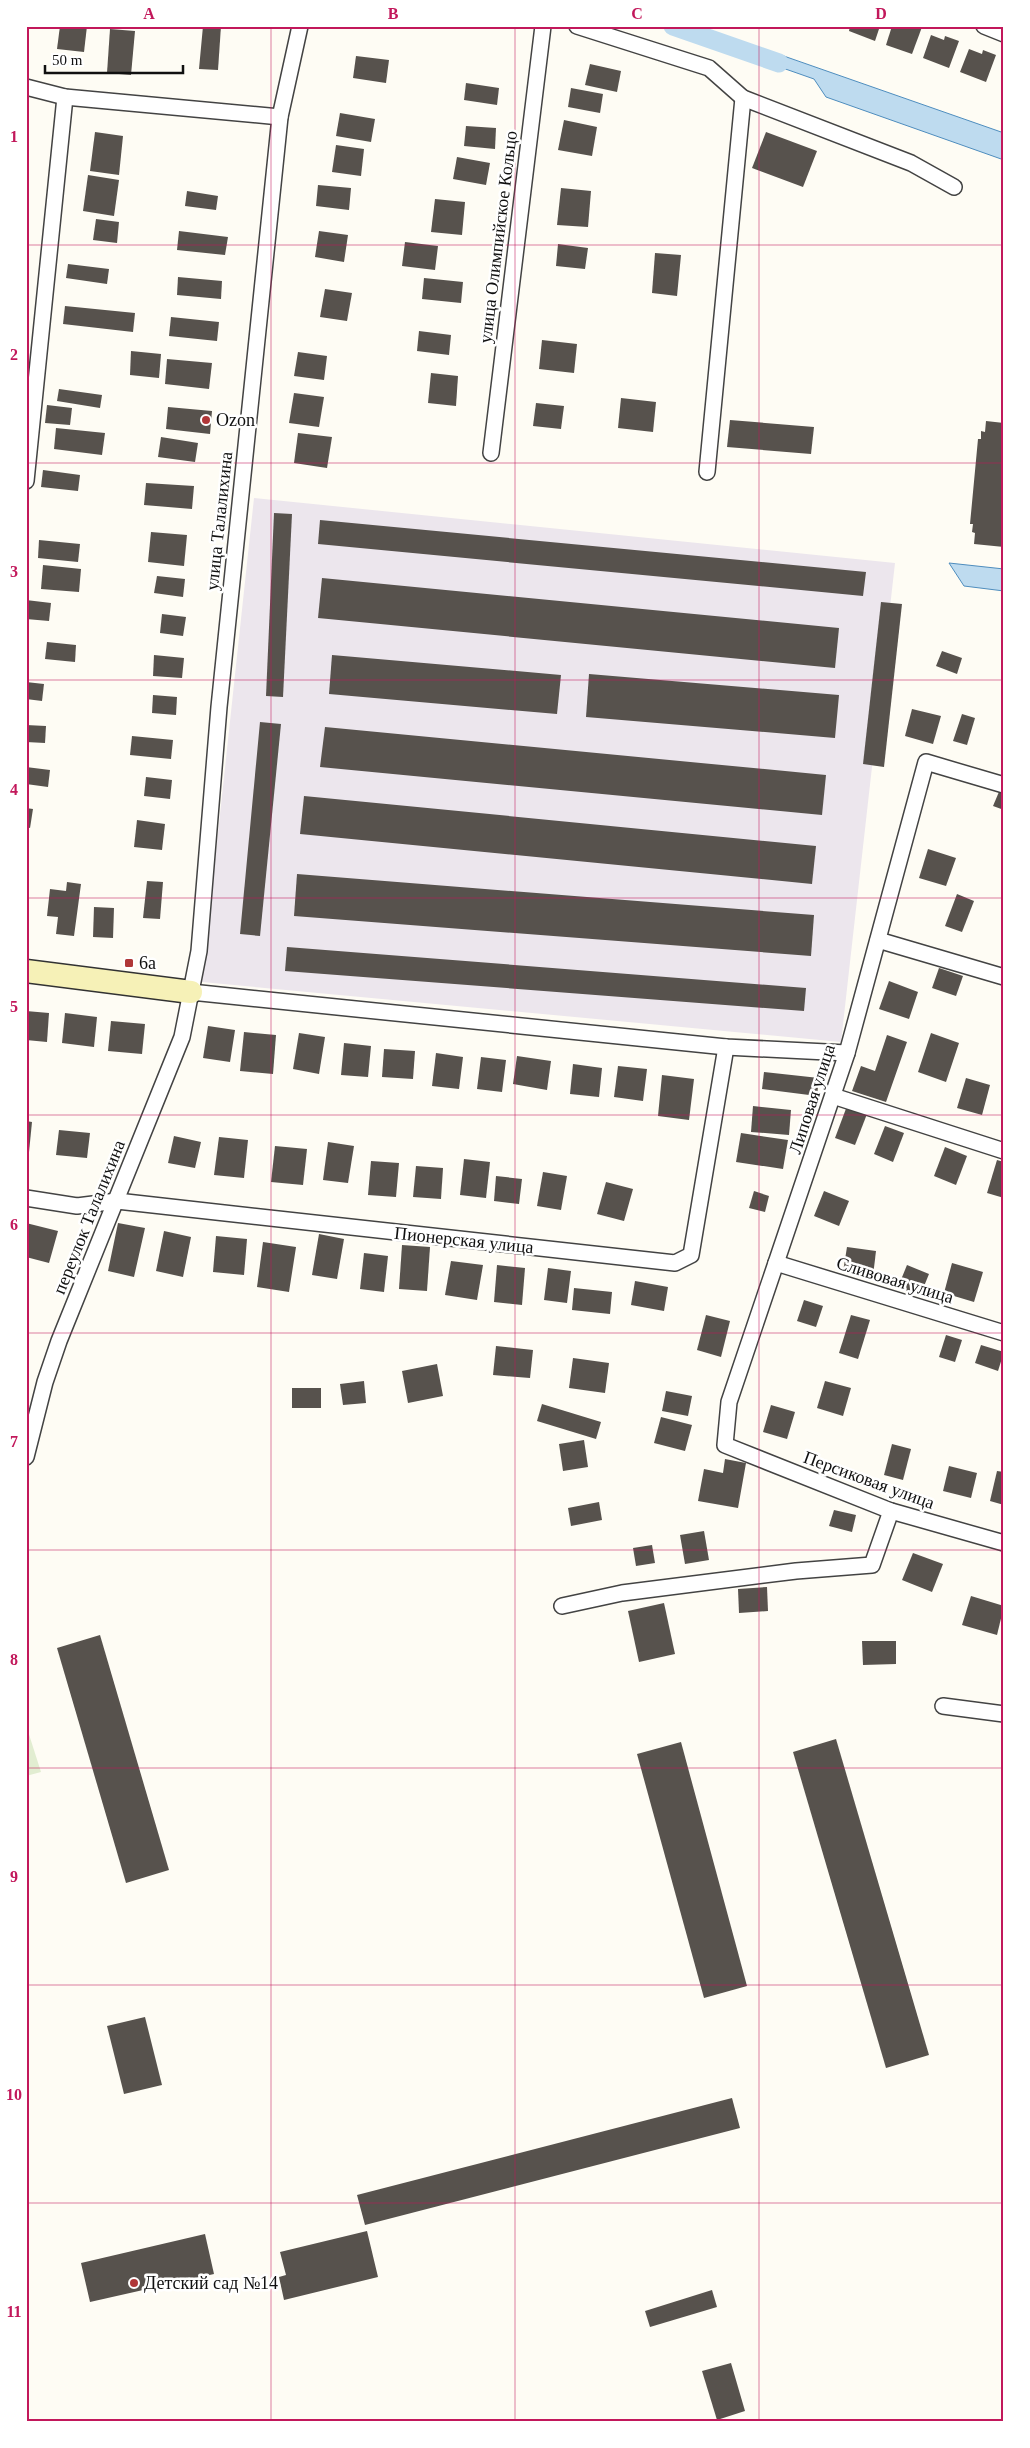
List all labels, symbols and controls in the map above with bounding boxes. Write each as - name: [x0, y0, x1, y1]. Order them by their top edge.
- text: A: [143, 5, 155, 22]
- text: B: [388, 5, 399, 22]
- text: C: [631, 5, 643, 22]
- text: D: [875, 5, 887, 22]
- scale bar: [45, 42, 182, 74]
- text: 50 m: [52, 52, 83, 68]
- text: 1: [10, 128, 18, 145]
- street label: улица Олимпийское Кольцо: [475, 130, 521, 344]
- text: 2: [10, 346, 18, 363]
- place label: Ozon: [216, 410, 255, 430]
- marker: Ozon: [200, 414, 212, 426]
- street label: улица Талалихина: [202, 451, 236, 591]
- text: 3: [10, 563, 18, 580]
- text: 4: [10, 781, 18, 798]
- place label: 6а: [139, 953, 156, 973]
- marker: 6а: [123, 957, 135, 969]
- text: 5: [10, 998, 18, 1015]
- street label: Липовая улица: [785, 1042, 839, 1156]
- street label: переулок Талалихина: [49, 1137, 129, 1297]
- text: 6: [10, 1216, 18, 1233]
- street label: Пионерская улица: [393, 1223, 535, 1257]
- street label: Сливовая улица: [834, 1253, 956, 1307]
- text: 7: [10, 1433, 18, 1450]
- street label: Персиковая улица: [801, 1447, 937, 1513]
- text: 8: [10, 1651, 18, 1668]
- text: 9: [10, 1868, 18, 1885]
- text: 10: [6, 2086, 22, 2103]
- place label: Детский сад №14: [144, 2273, 278, 2293]
- marker: Детский сад №14: [128, 2277, 140, 2289]
- text: 11: [6, 2303, 22, 2320]

